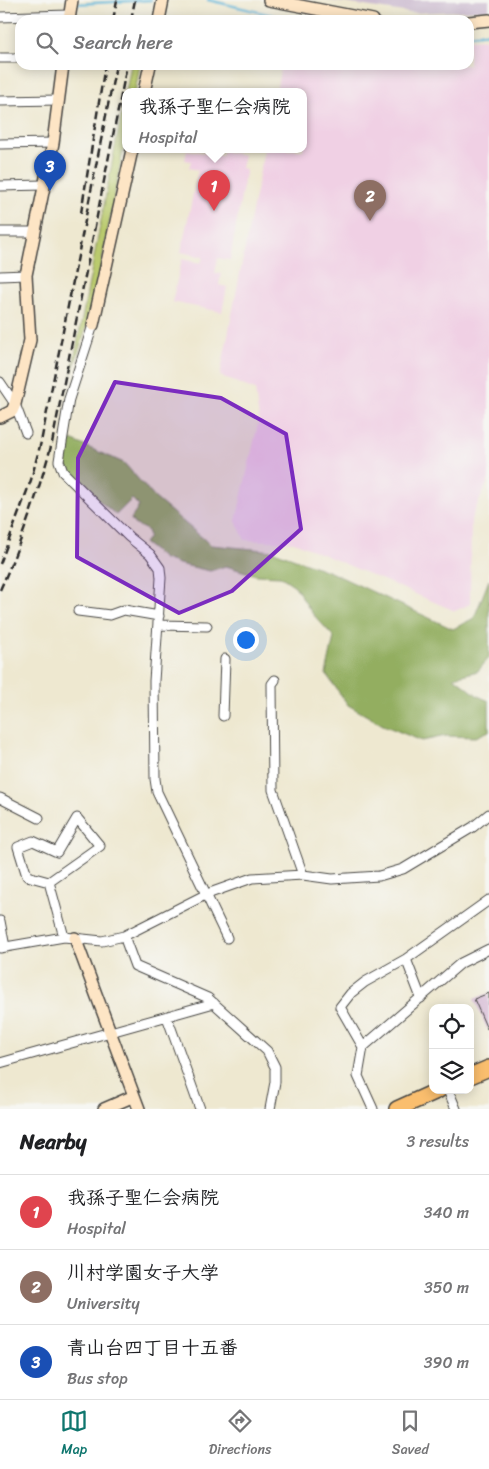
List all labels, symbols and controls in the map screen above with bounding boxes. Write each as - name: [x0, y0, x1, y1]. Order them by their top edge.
- search box: [15, 15, 474, 70]
- text: Search here: [73, 26, 173, 59]
- icon: search: [33, 29, 61, 57]
- popup: [122, 88, 307, 153]
- text: 我孫子聖仁会病院: [138, 90, 291, 123]
- text: Hospital: [138, 123, 197, 152]
- pin: 3: [34, 150, 66, 191]
- pin: 1: [198, 170, 230, 211]
- pin: 2: [354, 180, 386, 221]
- your location: [233, 627, 259, 653]
- map controls: [429, 1004, 474, 1094]
- button: locate: [429, 1004, 474, 1049]
- button: layers: [429, 1049, 474, 1094]
- text: Nearby: [20, 1123, 86, 1161]
- text: 3 results: [406, 1127, 469, 1156]
- text: 我孫子聖仁会病院: [67, 1181, 219, 1214]
- text: 1: [33, 1198, 39, 1227]
- text: 340 m: [424, 1198, 469, 1227]
- text: Hospital: [67, 1214, 126, 1243]
- text: 川村学園女子大学: [67, 1256, 219, 1289]
- text: 2: [31, 1273, 41, 1302]
- text: 350 m: [424, 1273, 469, 1302]
- text: University: [67, 1289, 140, 1318]
- text: 青山台四丁目十五番: [67, 1331, 238, 1364]
- text: 3: [32, 1348, 40, 1377]
- text: 390 m: [424, 1348, 469, 1377]
- text: Bus stop: [67, 1364, 128, 1393]
- tab: Map: [60, 1407, 88, 1462]
- tab: Directions: [209, 1407, 271, 1462]
- tab: Saved: [392, 1407, 429, 1462]

